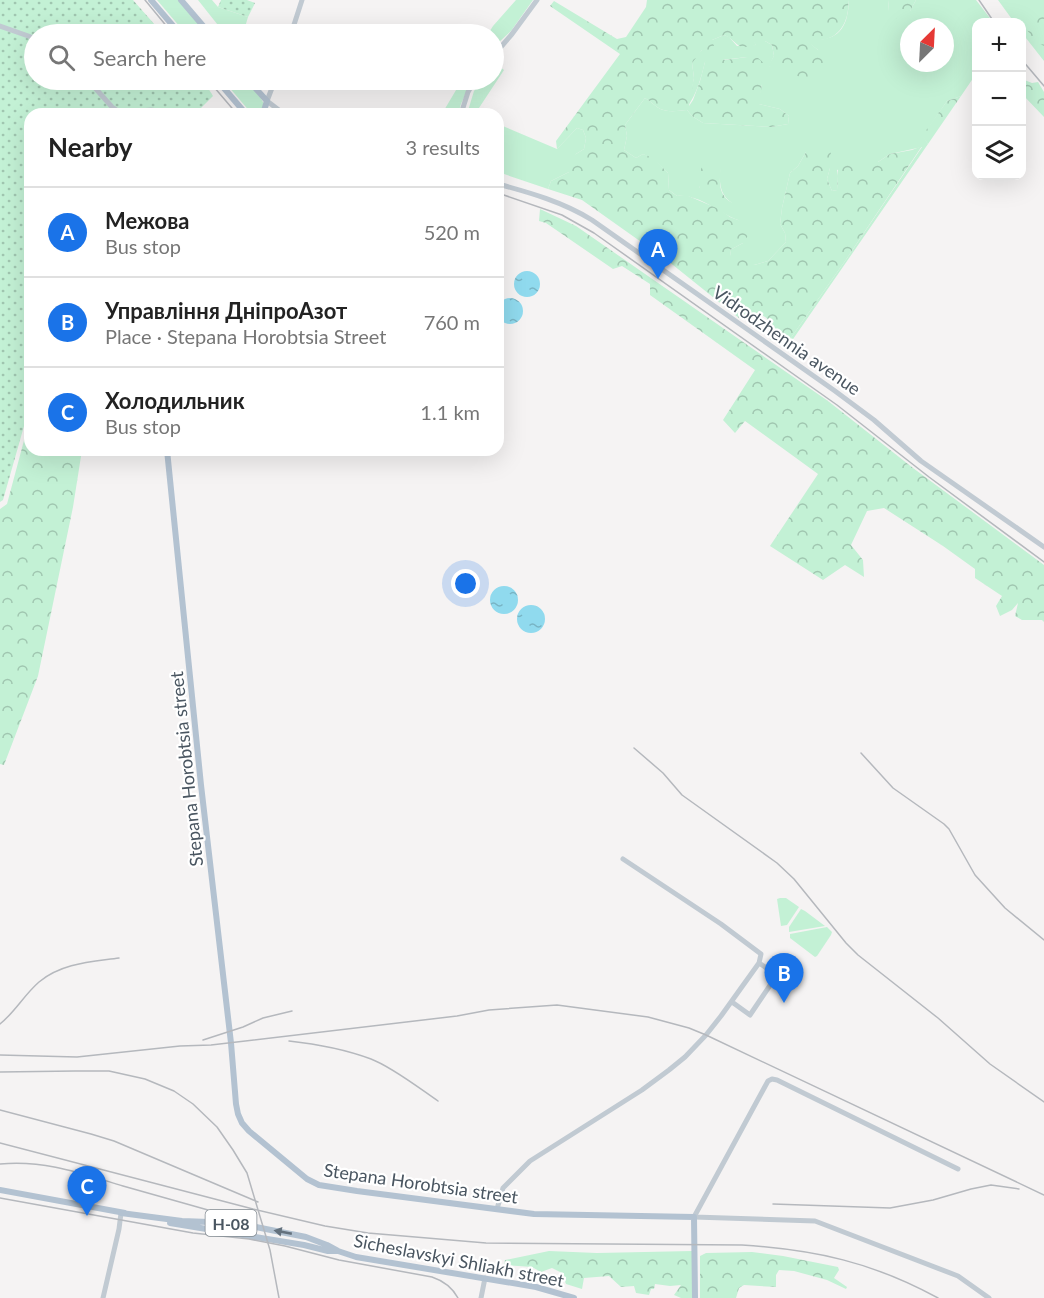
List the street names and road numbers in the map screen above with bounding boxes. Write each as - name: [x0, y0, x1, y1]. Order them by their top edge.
- street label: Vidrodzhennia avenue: [709, 281, 865, 399]
- street label: Stepana Horobtsia street: [165, 670, 207, 868]
- street label: Stepana Horobtsia street: [322, 1158, 520, 1208]
- road number: Н-08: [206, 1210, 256, 1236]
- street label: Sicheslavskyi Shliakh street: [352, 1229, 567, 1291]

